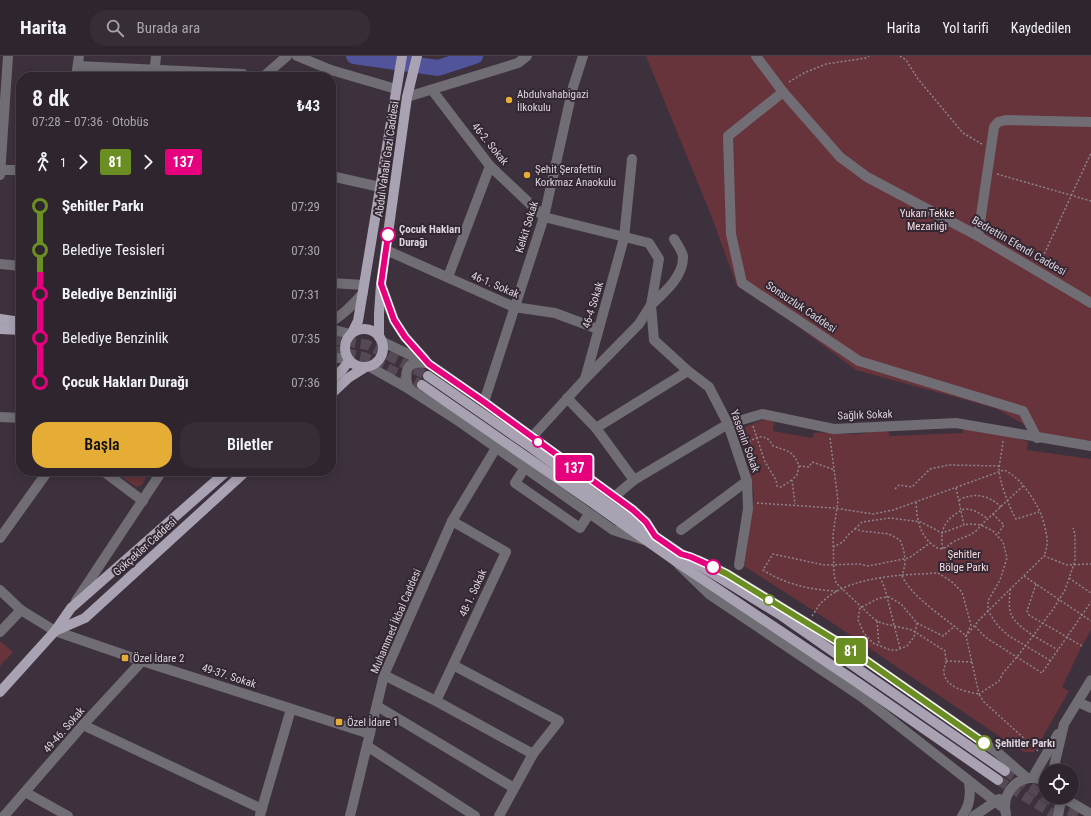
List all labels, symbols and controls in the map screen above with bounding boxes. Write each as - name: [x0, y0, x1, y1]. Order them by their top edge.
- search box: [90, 10, 370, 46]
- text: Harita: [20, 16, 66, 39]
- icon: search: [104, 17, 126, 39]
- text: Burada ara: [136, 19, 200, 37]
- text: Harita: [887, 20, 920, 36]
- text: Yol tarifi: [942, 20, 989, 36]
- text: Kaydedilen: [1011, 20, 1071, 36]
- text: 8 dk: [32, 86, 69, 111]
- place label: Abdulvahabigazi İlkokulu: [517, 88, 589, 114]
- marker: Abdulvahabigazi İlkokulu: [504, 95, 514, 105]
- text: ₺43: [297, 97, 320, 115]
- street label: Abdul Vahabi Gazi Caddesi: [372, 100, 402, 218]
- text: 07:28 – 07:36 · Otobüs: [32, 114, 149, 129]
- street label: 46-2. Sokak: [469, 120, 511, 168]
- icon: walk: [32, 151, 54, 173]
- icon: forward: [72, 151, 94, 173]
- icon: forward: [137, 151, 159, 173]
- text: 81: [108, 154, 123, 170]
- text: 137: [173, 154, 194, 170]
- text: 1: [60, 155, 66, 170]
- place label: Şehit Şerafettin Korkmaz Anaokulu: [535, 163, 616, 189]
- marker: Şehit Şerafettin Korkmaz Anaokulu: [522, 170, 532, 180]
- text: Şehitler Parkı: [62, 197, 144, 215]
- text: 07:29: [291, 199, 320, 214]
- street label: Kelkit Sokak: [513, 200, 541, 254]
- park label: Yukarı Tekke Mezarlığı: [900, 207, 954, 233]
- street label: Bedrettin Efendi Caddesi: [970, 214, 1068, 278]
- place label: Çocuk Hakları Durağı: [399, 223, 461, 249]
- marker: Çocuk Hakları Durağı: [380, 227, 396, 243]
- text: Belediye Tesisleri: [62, 241, 165, 259]
- text: 07:30: [291, 243, 320, 258]
- street label: 46-1. Sokak: [469, 269, 521, 301]
- street label: Sonsuzluk Caddesi: [763, 279, 839, 335]
- street label: 46-4 Sokak: [580, 280, 606, 330]
- text: Belediye Benzinliği: [62, 285, 177, 303]
- text: 07:31: [291, 287, 320, 302]
- text: Belediye Benzinlik: [62, 329, 169, 347]
- text: 07:35: [291, 331, 320, 346]
- text: Çocuk Hakları Durağı: [62, 373, 189, 391]
- text: 07:36: [291, 375, 320, 390]
- street label: Yasemin Sokak: [728, 408, 762, 474]
- street label: Sağlık Sokak: [837, 408, 893, 422]
- button: Başla: [32, 422, 172, 468]
- button: Biletler: [180, 422, 320, 468]
- unlabelled marker: [532, 436, 544, 448]
- line badge: 137: [551, 455, 597, 481]
- text: 137: [563, 460, 585, 476]
- street label: Gökçekler Caddesi: [111, 515, 179, 579]
- park label: Şehitler Bölge Parkı: [939, 548, 989, 574]
- unlabelled marker: [705, 559, 721, 575]
- street label: Muhammed İkbal Caddesi: [368, 567, 424, 675]
- street label: 48-1. Sokak: [456, 567, 490, 619]
- unlabelled marker: [763, 594, 775, 606]
- line badge: 81: [833, 638, 869, 664]
- text: 81: [844, 643, 858, 659]
- place label: Özel İdare 2: [133, 652, 184, 665]
- marker: Özel İdare 2: [120, 653, 130, 663]
- street label: 49-37. Sokak: [200, 661, 258, 691]
- street label: 49-46. Sokak: [41, 704, 87, 756]
- place label: Özel İdare 1: [347, 716, 398, 729]
- marker: Özel İdare 1: [334, 717, 344, 727]
- marker: Şehitler Parkı: [976, 735, 992, 751]
- place label: Şehitler Parkı: [995, 737, 1055, 750]
- map controls: [1039, 764, 1079, 804]
- button: locate: [1039, 764, 1079, 804]

